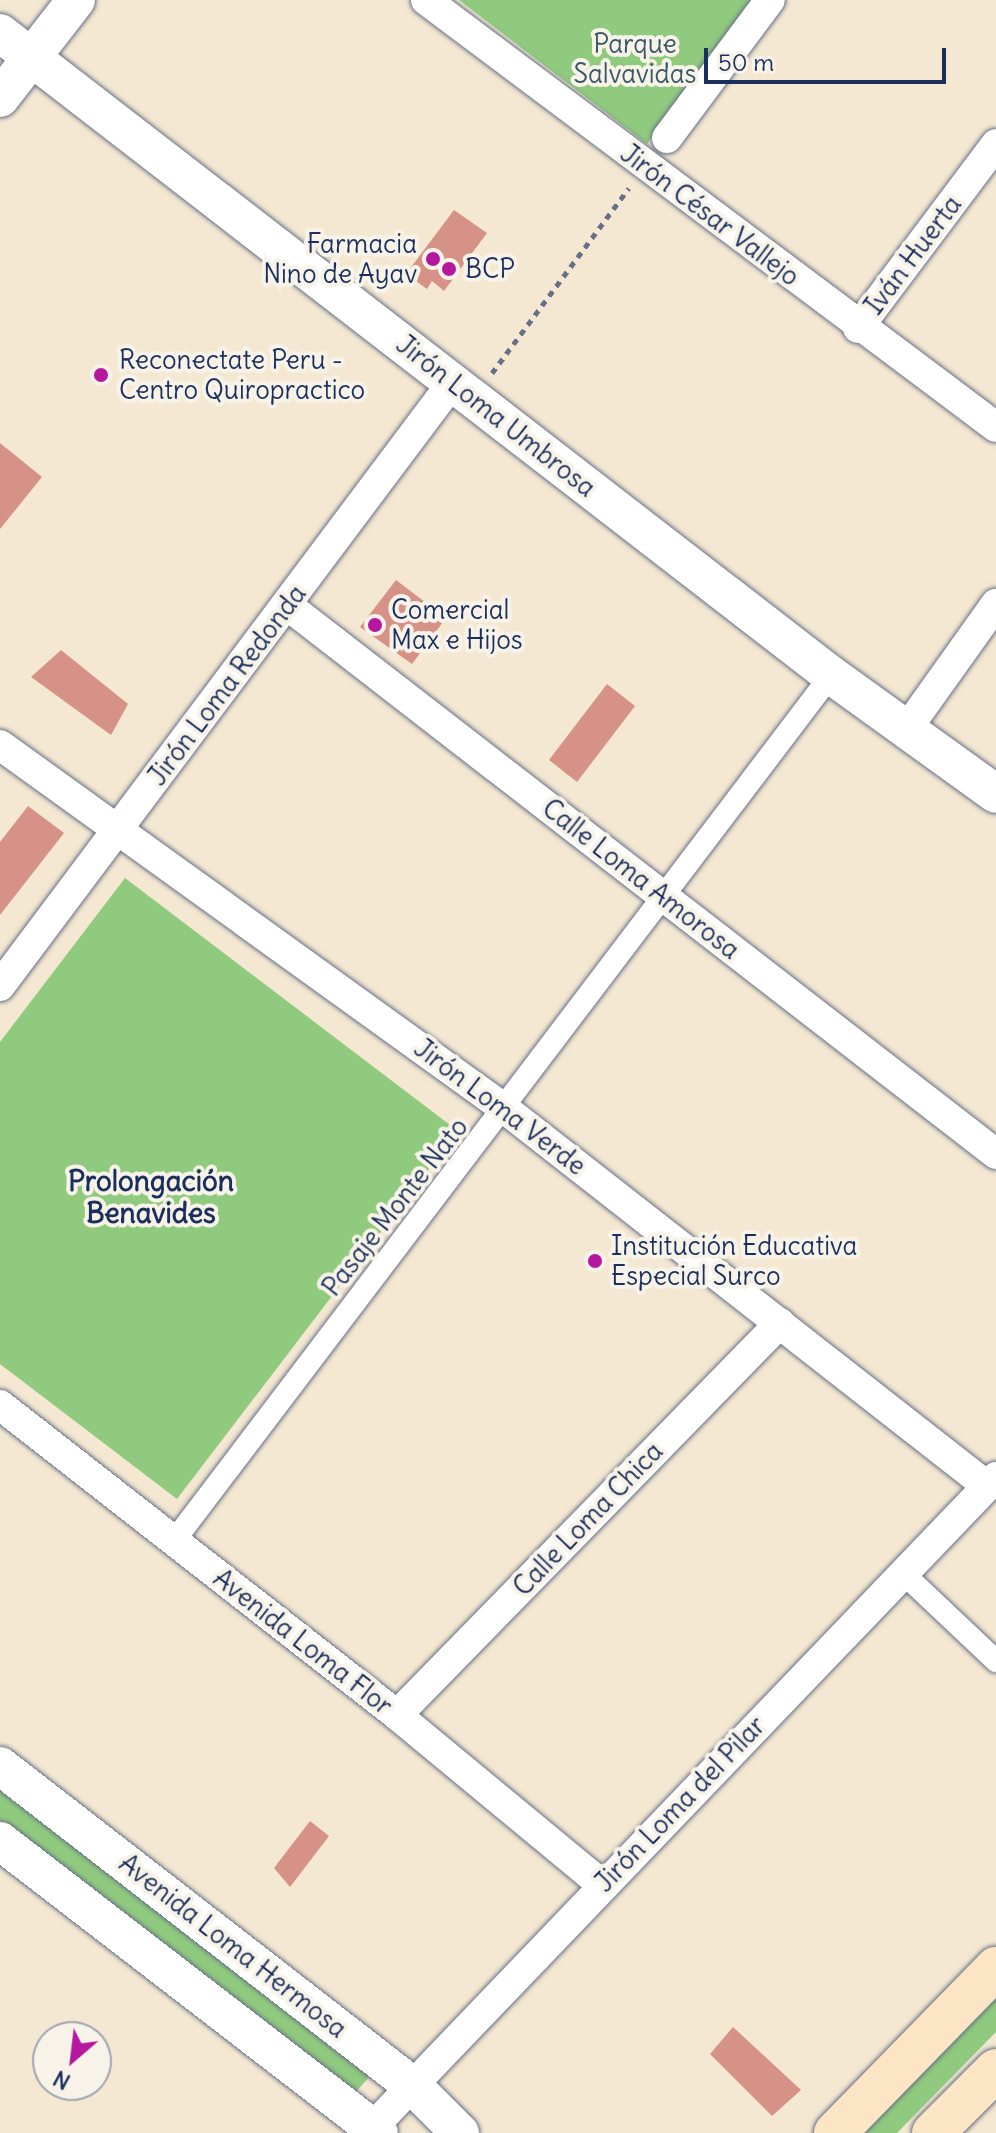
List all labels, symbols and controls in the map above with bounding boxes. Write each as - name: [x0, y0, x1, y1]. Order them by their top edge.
- park label: Parque Salvavidas: [574, 28, 696, 90]
- scale bar: [708, 32, 950, 82]
- text: 50 m: [718, 47, 774, 77]
- street label: Jirón César Vallejo: [615, 138, 805, 292]
- street label: Iván Huerta: [858, 189, 968, 321]
- place label: Farmacia Nino de Ayav: [263, 228, 417, 290]
- marker: Farmacia Nino de Ayav: [424, 250, 442, 268]
- place label: BCP: [465, 253, 515, 285]
- marker: BCP: [440, 260, 458, 278]
- street label: Jirón Loma Umbrosa: [390, 329, 602, 503]
- place label: Reconectate Peru - Centro Quiropractico: [119, 344, 365, 406]
- marker: Reconectate Peru - Centro Quiropractico: [90, 364, 112, 386]
- street label: Jirón Loma Redonda: [141, 579, 313, 791]
- place label: Comercial Max e Hijos: [391, 594, 523, 656]
- marker: Comercial Max e Hijos: [366, 616, 384, 634]
- street label: Calle Loma Amorosa: [536, 792, 746, 966]
- street label: Jirón Loma Verde: [408, 1032, 592, 1182]
- street label: Pasaje Monte Nato: [316, 1112, 474, 1302]
- district label: Prolongación Benavides: [68, 1164, 234, 1230]
- place label: Institución Educativa Especial Surco: [611, 1230, 857, 1292]
- marker: Institución Educativa Especial Surco: [586, 1252, 604, 1270]
- street label: Calle Loma Chica: [507, 1436, 669, 1602]
- street label: Avenida Loma Flor: [207, 1562, 399, 1722]
- street label: Jirón Loma del Pilar: [588, 1710, 772, 1898]
- street label: Avenida Loma Hermosa: [113, 1848, 353, 2044]
- north arrow: [32, 2021, 112, 2101]
- text: N: [48, 2064, 75, 2096]

